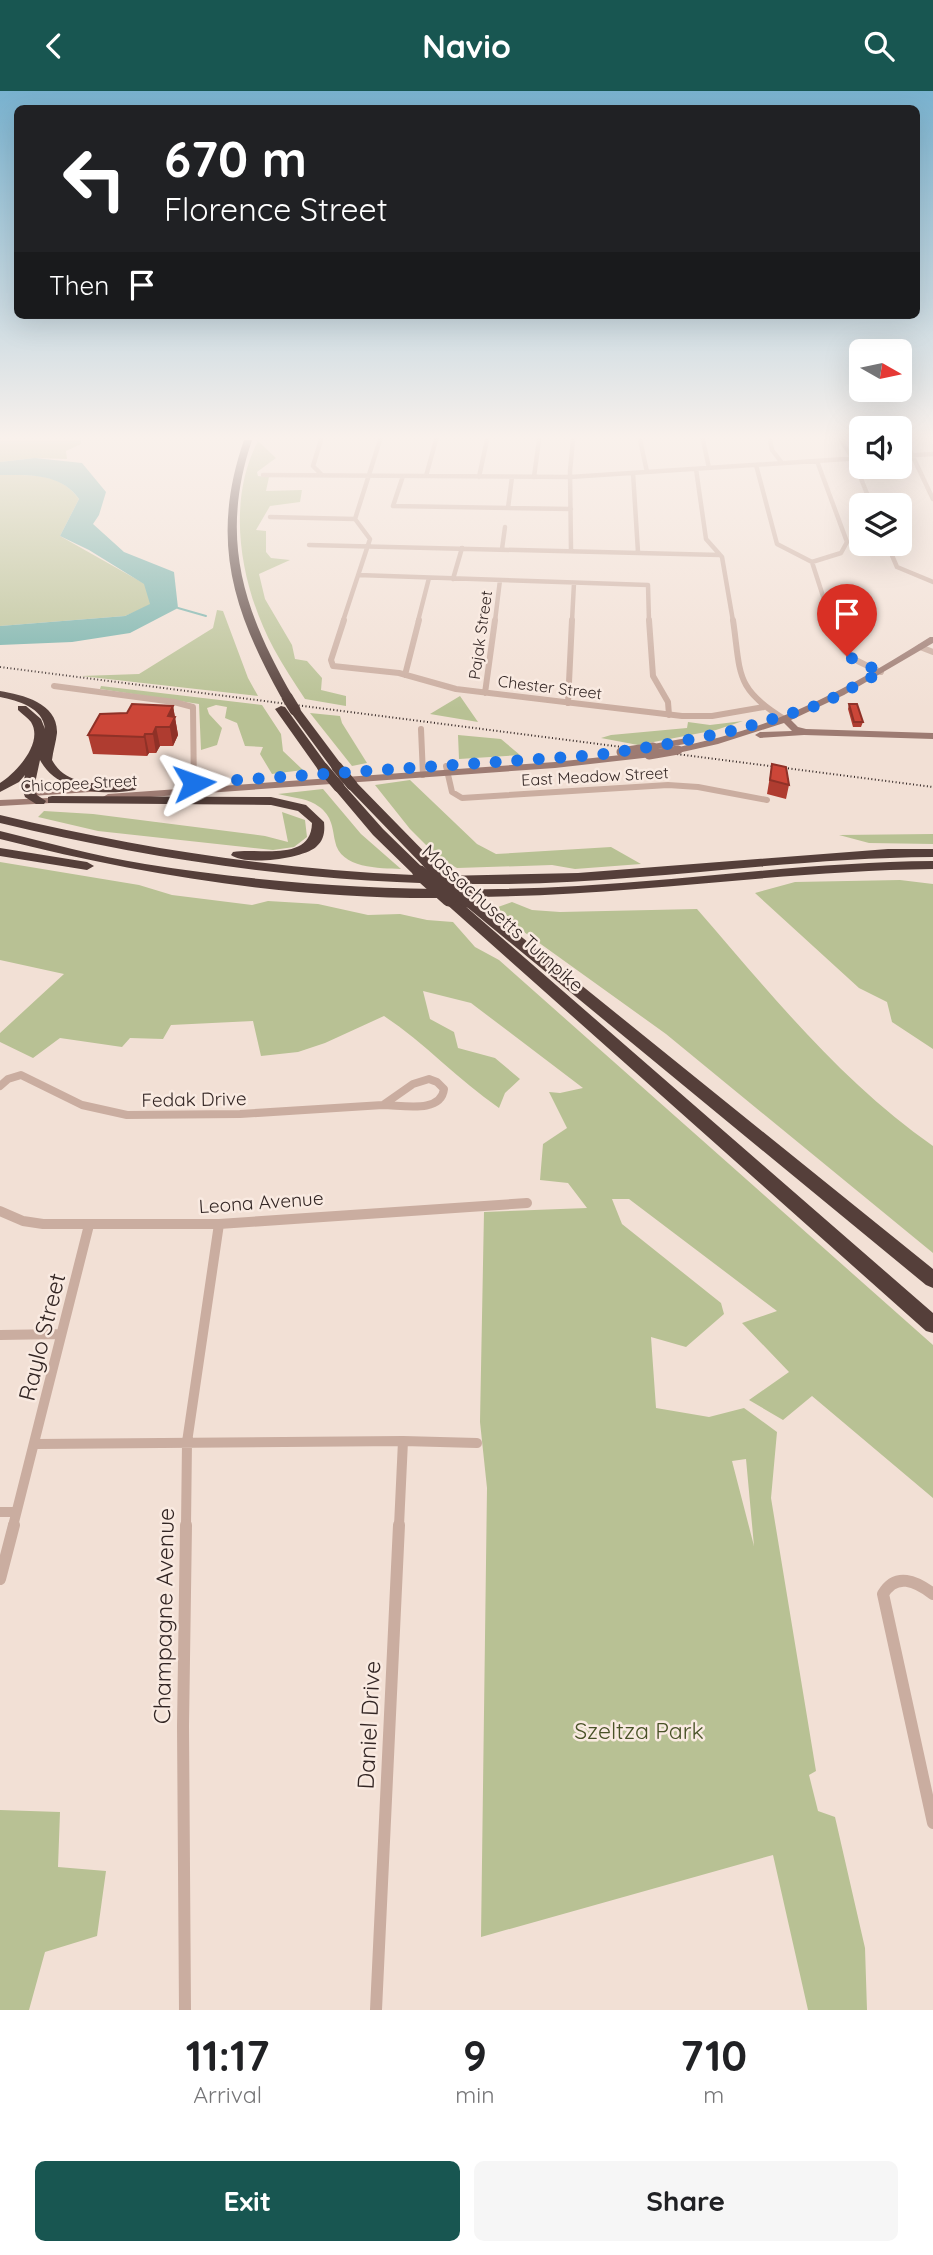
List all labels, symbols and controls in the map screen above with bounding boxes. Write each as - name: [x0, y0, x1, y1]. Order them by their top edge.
- text: Navio: [422, 26, 511, 66]
- icon: back: [35, 27, 73, 65]
- icon: search: [860, 27, 898, 65]
- text: 670 m: [164, 128, 307, 189]
- icon: left: [49, 133, 140, 224]
- text: Florence Street: [164, 189, 388, 229]
- icon: arrive: [123, 266, 161, 304]
- text: Then: [49, 269, 109, 302]
- north arrow: [849, 339, 912, 403]
- map controls: [849, 339, 912, 556]
- button: sound: [849, 416, 912, 479]
- button: layers: [849, 493, 912, 556]
- pin: [817, 584, 877, 656]
- street label: Pajak Street: [464, 589, 496, 681]
- icon: arrive: [828, 595, 866, 633]
- street label: Chester Street: [497, 671, 603, 703]
- position arrow: [157, 746, 231, 820]
- street label: East Meadow Street: [521, 762, 669, 790]
- street label: Chicopee Street: [20, 770, 138, 796]
- street label: Massachusetts Turnpike: [417, 839, 589, 997]
- street label: Fedak Drive: [141, 1086, 247, 1112]
- street label: Leona Avenue: [198, 1186, 324, 1218]
- street label: Raylo Street: [12, 1270, 71, 1404]
- street label: Champagne Avenue: [147, 1508, 180, 1724]
- street label: Daniel Drive: [351, 1660, 386, 1790]
- park label: Szeltza Park: [574, 1716, 704, 1745]
- text: 11:17: [186, 2029, 269, 2082]
- text: 9: [463, 2029, 487, 2082]
- text: 710: [680, 2029, 747, 2082]
- text: Arrival: [193, 2080, 262, 2109]
- text: min: [455, 2080, 494, 2109]
- text: m: [703, 2080, 724, 2109]
- button: Exit: [35, 2161, 460, 2241]
- button: Share: [474, 2161, 898, 2241]

